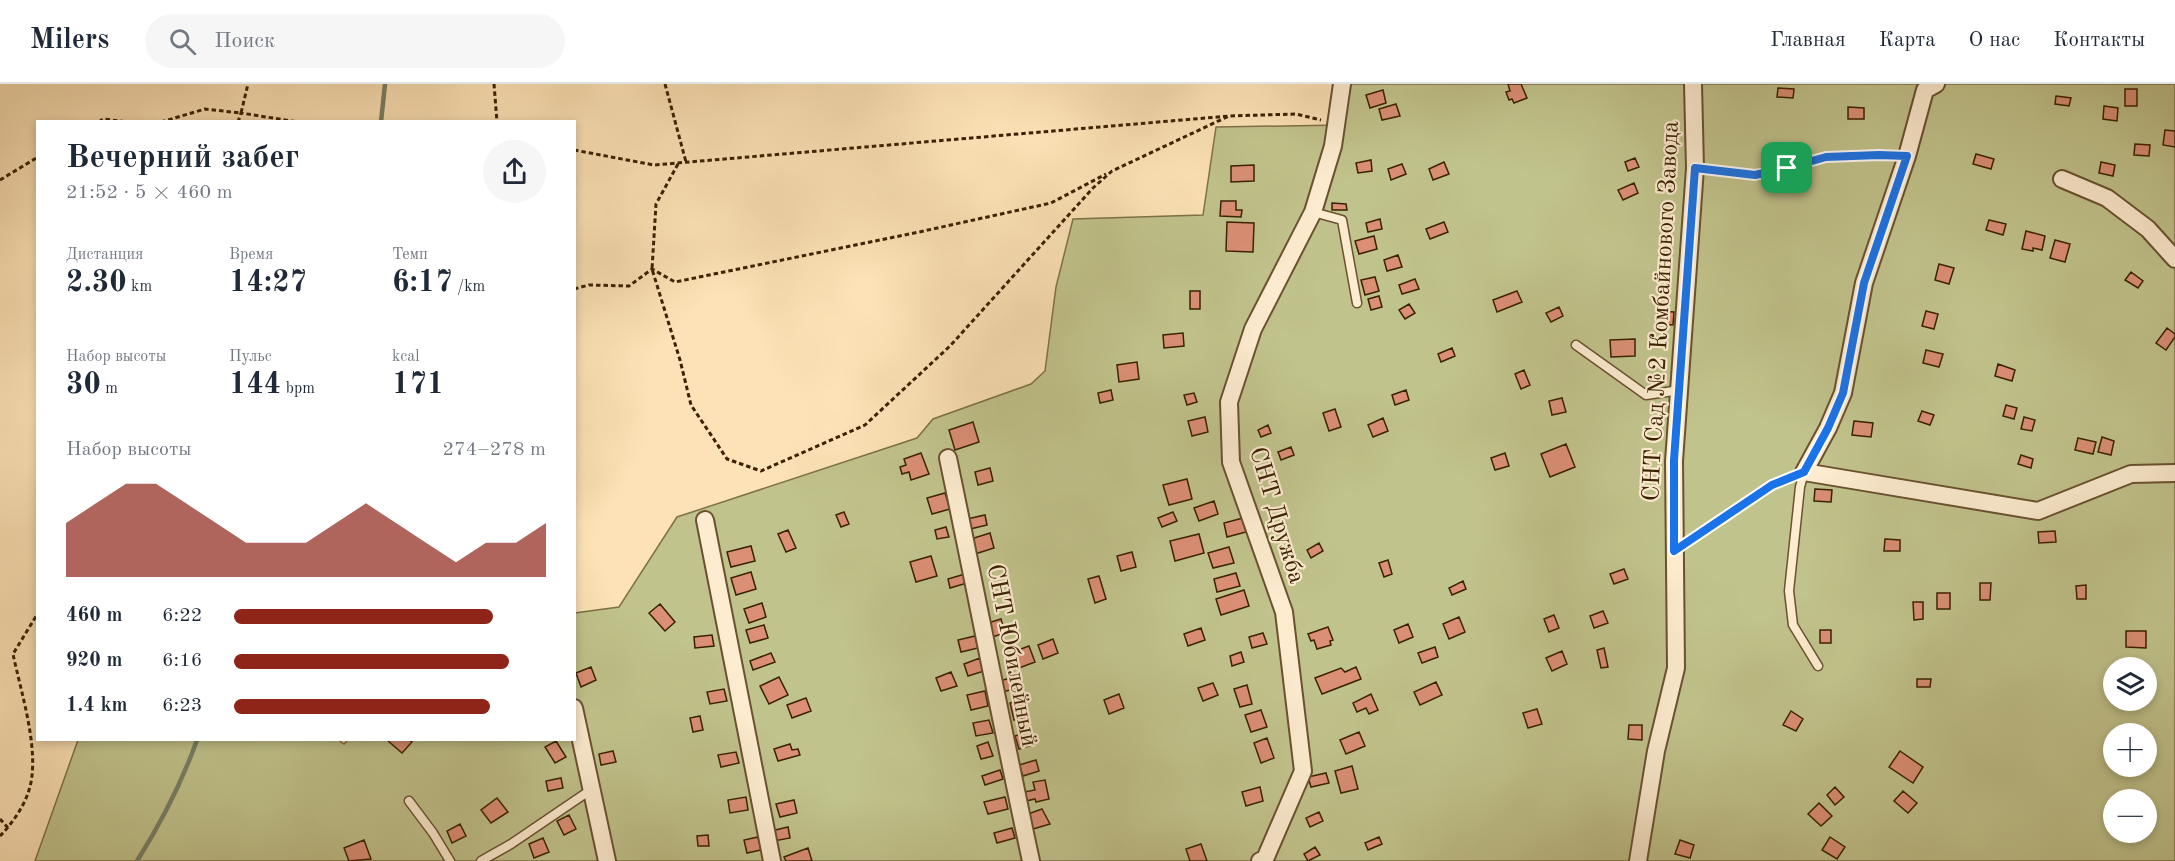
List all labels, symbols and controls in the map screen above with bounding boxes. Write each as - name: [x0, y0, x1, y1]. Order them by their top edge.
- search box: [145, 14, 565, 68]
- icon: search: [166, 25, 199, 58]
- text: Milers: [30, 27, 109, 55]
- text: Поиск: [214, 30, 275, 52]
- text: Главная: [1770, 30, 1846, 51]
- text: Карта: [1879, 30, 1936, 51]
- text: О нас: [1969, 30, 2020, 51]
- text: Контакты: [2053, 30, 2145, 51]
- street label: СНТ Сад №2 Комбайнового Завода: [1640, 120, 1684, 502]
- button: share: [483, 140, 546, 203]
- text: Вечерний забег: [66, 142, 299, 175]
- pin: [1761, 142, 1812, 193]
- icon: arrive: [1770, 151, 1803, 184]
- text: 21:52 · 5 × 460 m: [66, 183, 233, 203]
- text: Дистанция: [66, 247, 143, 263]
- text: Время: [229, 247, 273, 263]
- text: Темп: [392, 247, 428, 263]
- text: 2.30: [66, 268, 127, 298]
- text: 14:27: [229, 268, 307, 298]
- text: 6:17: [392, 268, 453, 298]
- text: km: [127, 279, 152, 295]
- text: /km: [453, 279, 485, 295]
- text: Набор высоты: [66, 349, 166, 365]
- text: Пульс: [229, 349, 272, 365]
- text: kcal: [392, 349, 420, 365]
- text: 30: [66, 370, 101, 400]
- text: 144: [229, 370, 281, 400]
- text: 171: [392, 370, 444, 400]
- text: m: [101, 381, 118, 397]
- text: bpm: [281, 381, 315, 397]
- text: Набор высоты: [66, 440, 192, 460]
- text: 274–278 m: [443, 440, 546, 460]
- street label: СНТ Дружба: [1244, 444, 1308, 587]
- street label: СНТ Юбилейный: [982, 562, 1041, 749]
- text: 460 m: [66, 606, 122, 626]
- text: 6:22: [162, 606, 202, 626]
- text: 920 m: [66, 651, 122, 671]
- text: 6:16: [162, 651, 202, 671]
- map controls: [2103, 657, 2157, 843]
- button: layers: [2103, 657, 2157, 711]
- text: 1.4 km: [66, 696, 128, 716]
- text: 6:23: [162, 696, 202, 716]
- button: +: [2103, 723, 2157, 777]
- button: −: [2103, 789, 2157, 843]

